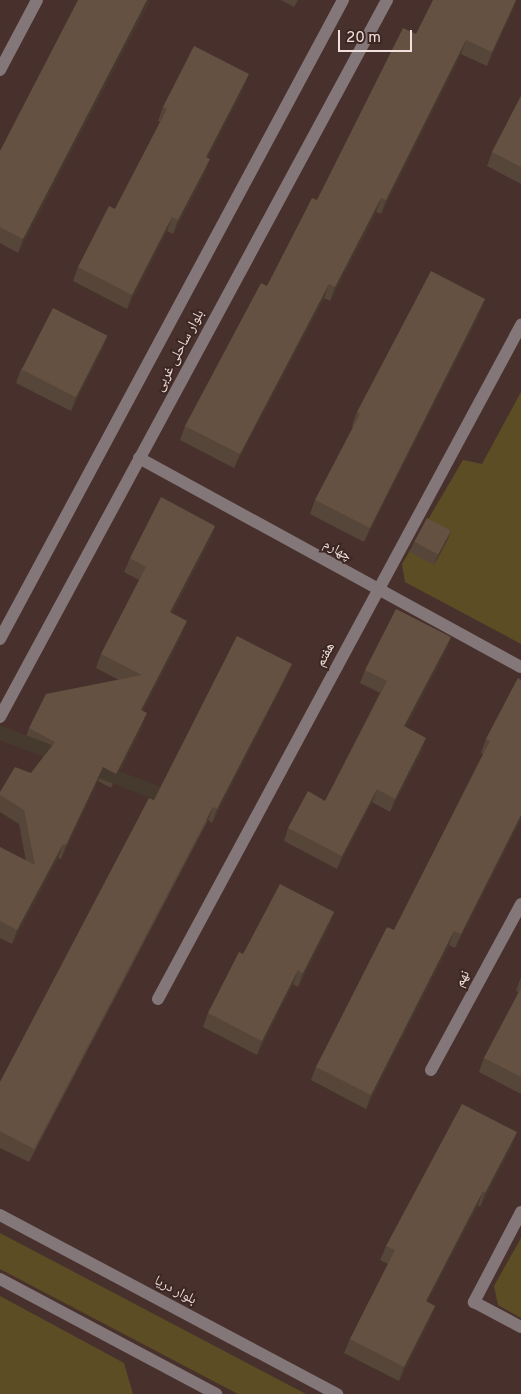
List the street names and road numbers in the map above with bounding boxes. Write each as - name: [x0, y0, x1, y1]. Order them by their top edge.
- street label: بلوار ساحلی غربی: [151, 307, 209, 395]
- street label: چهارم: [320, 536, 354, 566]
- street label: هفتم: [313, 640, 339, 670]
- street label: نهم: [452, 968, 474, 990]
- street label: بلوار دریا: [151, 1273, 199, 1309]

